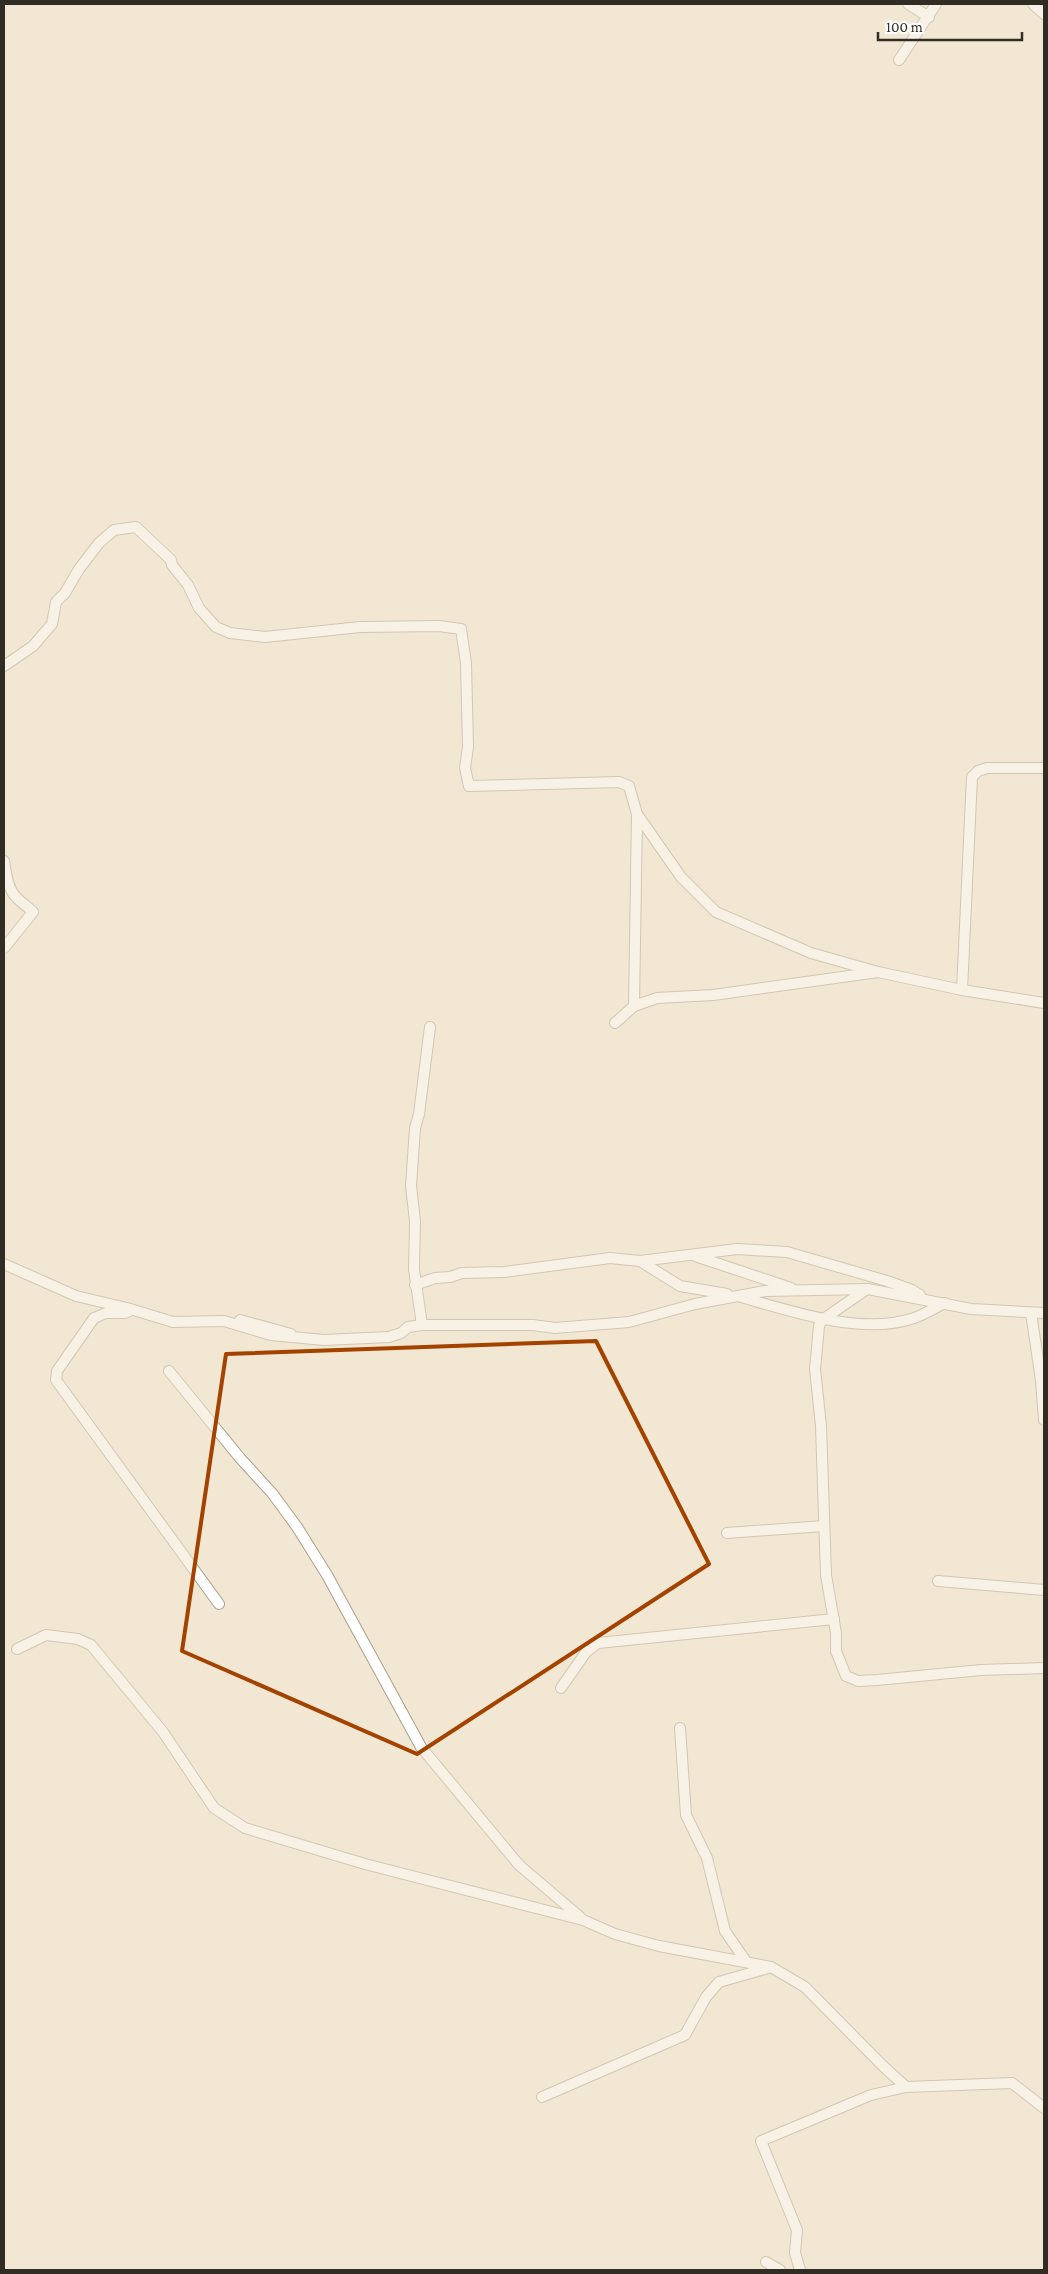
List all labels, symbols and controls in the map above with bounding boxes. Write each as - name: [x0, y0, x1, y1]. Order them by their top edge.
- scale bar: [878, 10, 1022, 42]
- text: 100 m: [886, 19, 923, 35]

